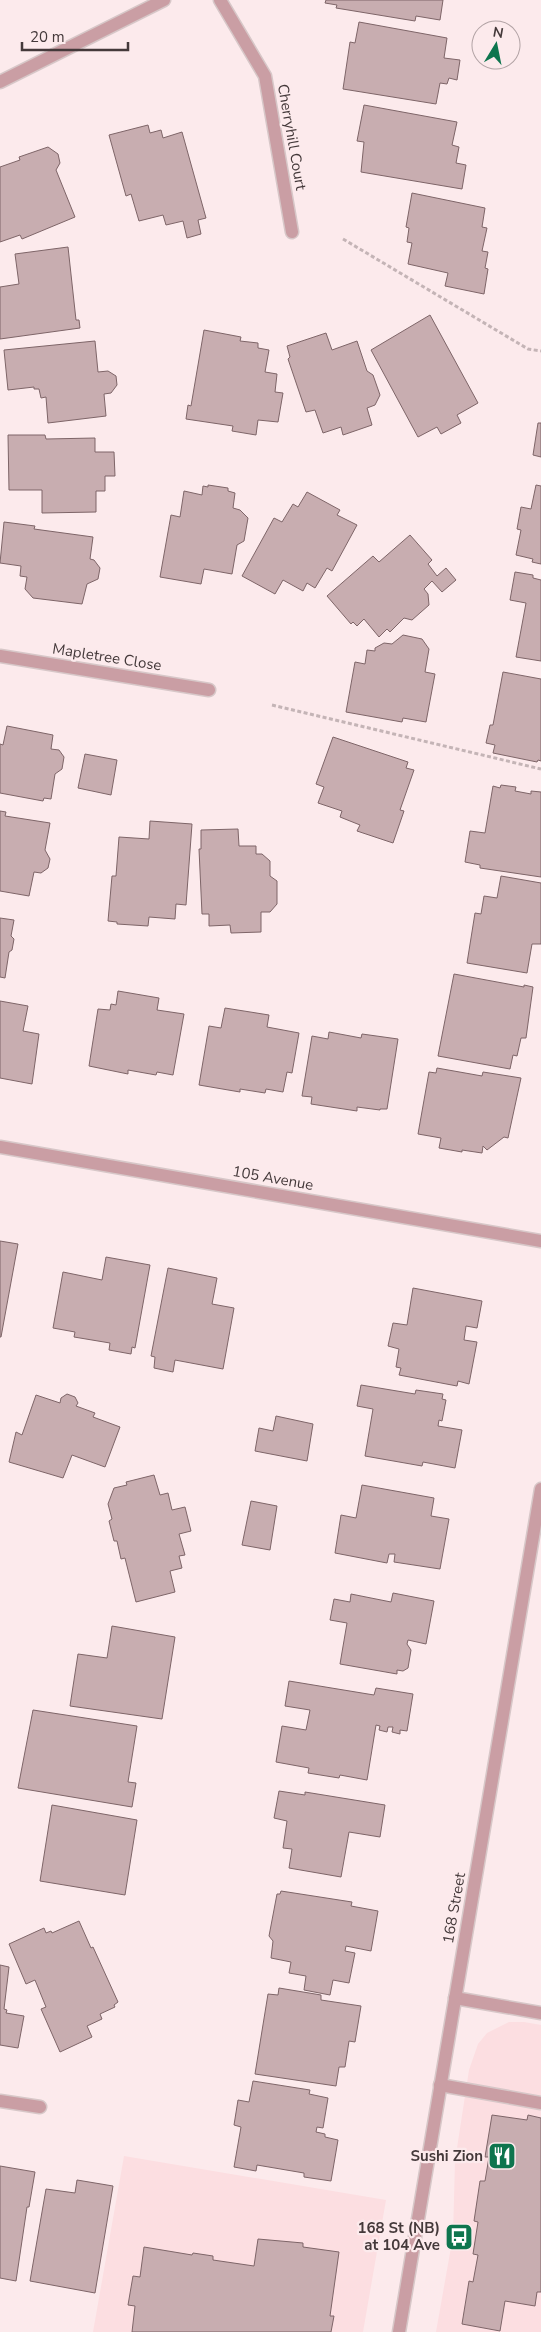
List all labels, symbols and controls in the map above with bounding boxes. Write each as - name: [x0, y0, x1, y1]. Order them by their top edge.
- scale bar: [22, 20, 129, 52]
- north arrow: [471, 20, 521, 70]
- text: N: [491, 22, 505, 43]
- text: 20 m: [30, 27, 65, 47]
- street label: Cherryhill Court: [273, 82, 311, 192]
- street label: Mapletree Close: [51, 639, 163, 675]
- street label: 105 Avenue: [231, 1161, 315, 1195]
- street label: 168 Street: [438, 1870, 470, 1945]
- restaurant icon: Sushi Zion: [487, 2141, 517, 2171]
- place label: Sushi Zion: [411, 2146, 483, 2166]
- place label: 168 St (NB) at 104 Ave: [357, 2218, 440, 2255]
- bus stop icon: 168 St (NB) at 104 Ave: [444, 2222, 474, 2252]

